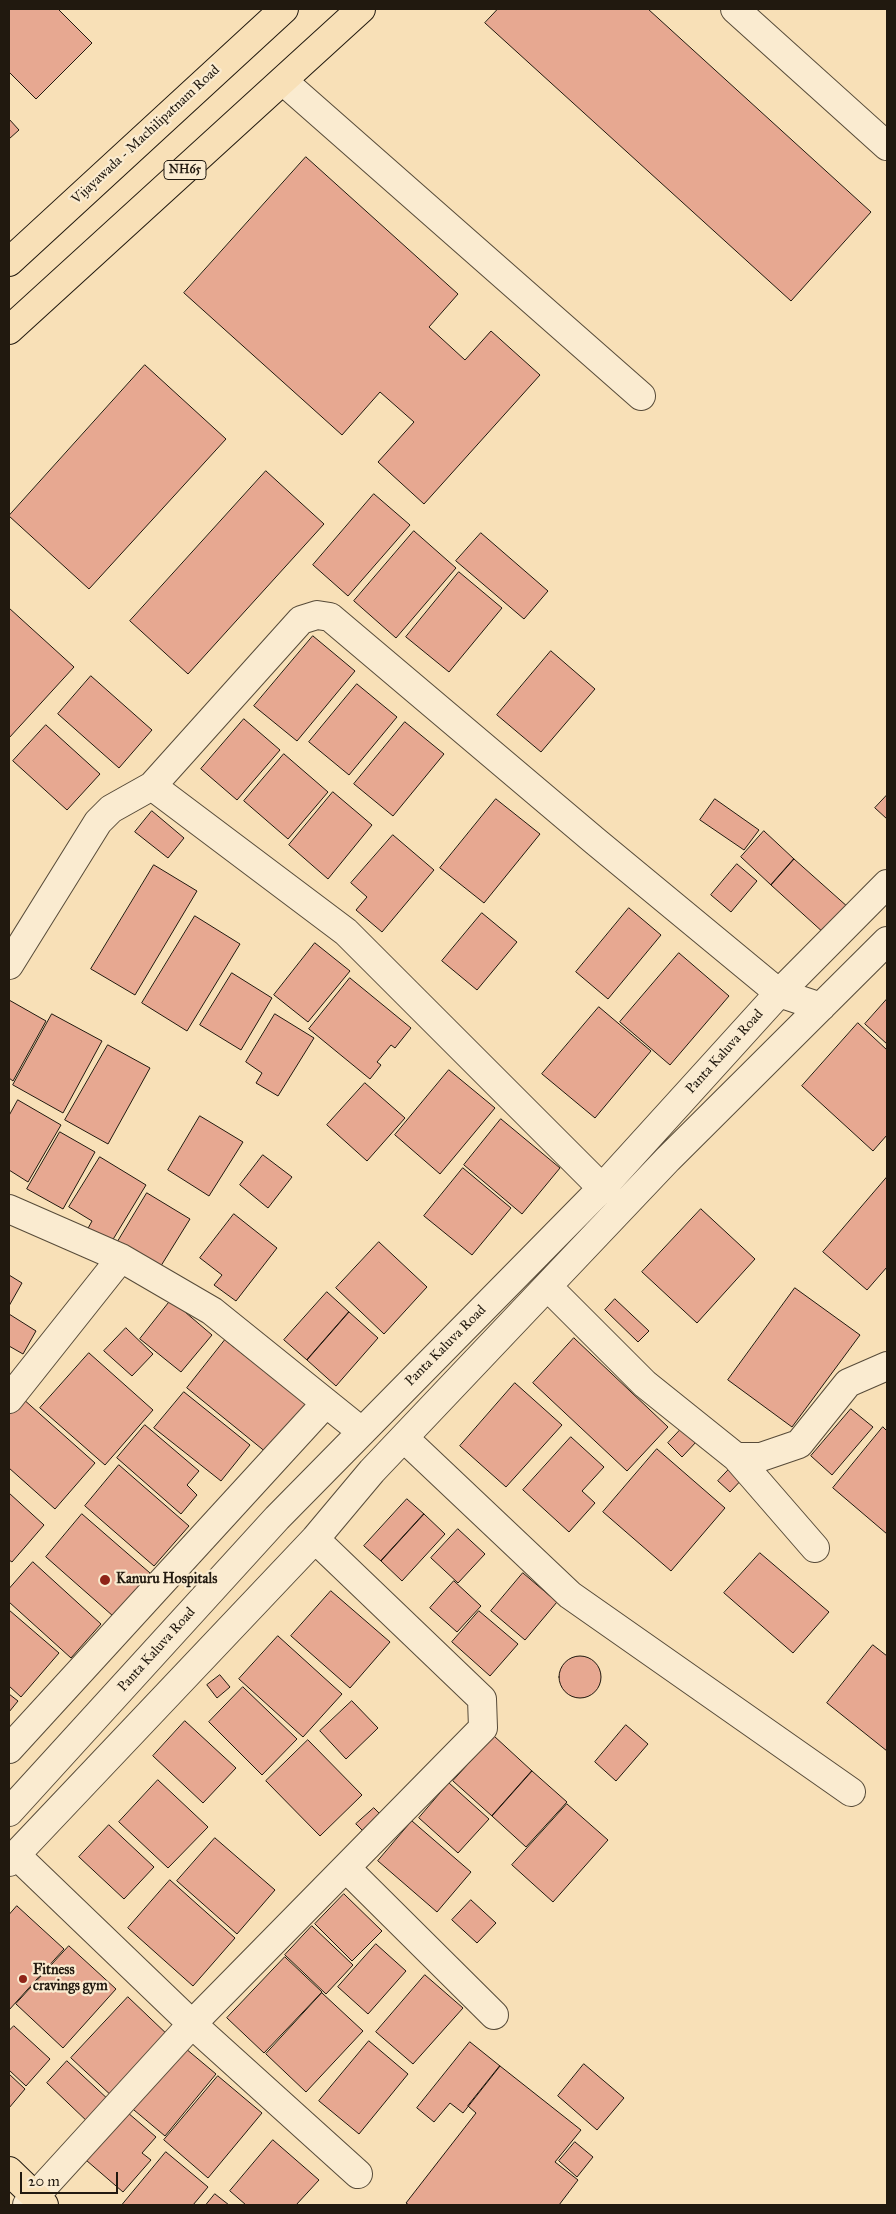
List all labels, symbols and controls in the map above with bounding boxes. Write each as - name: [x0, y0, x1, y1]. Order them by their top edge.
- street label: Vijayawada - Machilipatnam Road: [68, 62, 224, 208]
- road number: NH65: [164, 160, 206, 180]
- street label: Panta Kaluva Road: [683, 1006, 767, 1098]
- street label: Panta Kaluva Road: [402, 1302, 490, 1390]
- place label: Kanuru Hospitals: [116, 1572, 217, 1588]
- marker: Kanuru Hospitals: [98, 1573, 112, 1587]
- street label: Panta Kaluva Road: [115, 1604, 199, 1696]
- place label: Fitness cravings gym: [33, 1963, 108, 1995]
- marker: Fitness cravings gym: [17, 1973, 29, 1985]
- scale bar: [22, 2162, 120, 2194]
- text: 20 m: [28, 2172, 60, 2190]

